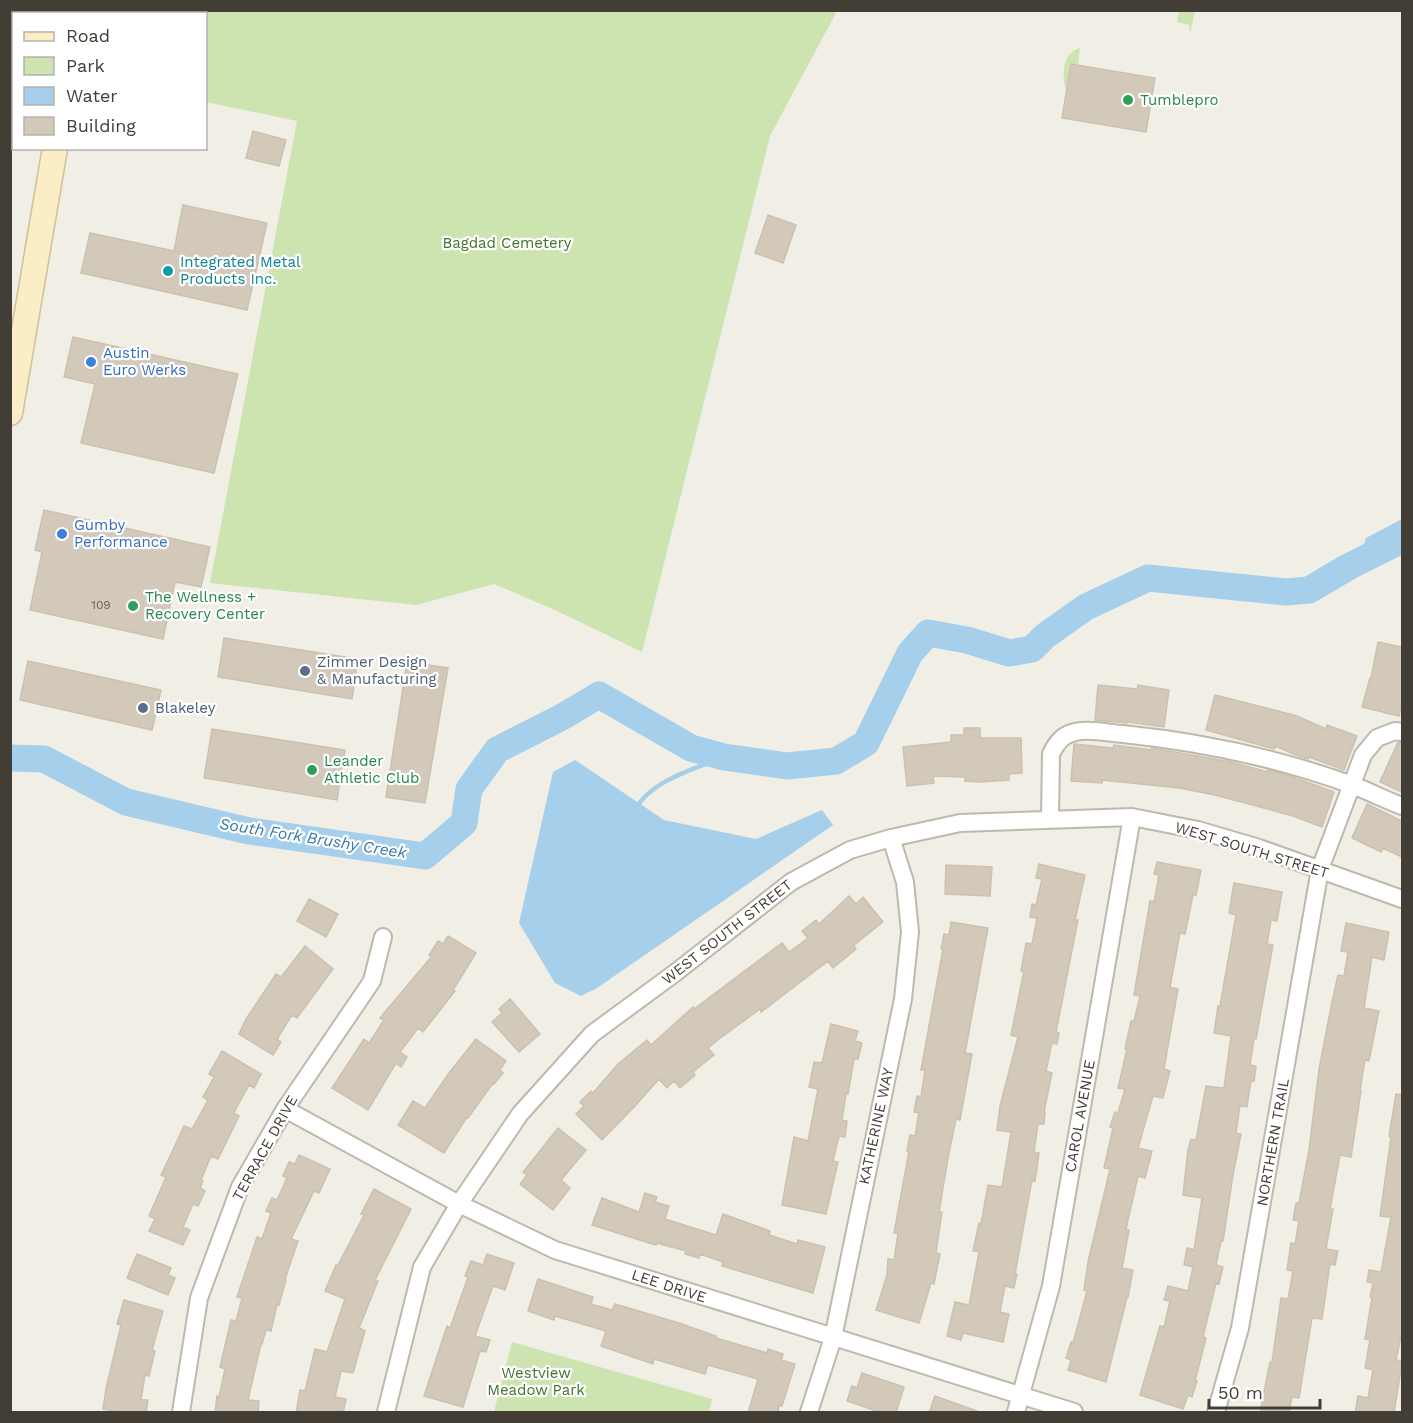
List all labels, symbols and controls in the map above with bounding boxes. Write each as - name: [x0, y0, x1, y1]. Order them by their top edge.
- legend: [12, 12, 207, 150]
- text: Road: [66, 25, 110, 46]
- text: Park: [66, 55, 105, 76]
- text: Water: [66, 85, 118, 106]
- place label: Tumblepro: [1140, 91, 1219, 109]
- marker: Tumblepro: [1121, 93, 1135, 107]
- text: Building: [66, 115, 136, 136]
- park label: Bagdad Cemetery: [442, 234, 572, 252]
- place label: Integrated Metal Products Inc.: [180, 253, 301, 288]
- marker: Integrated Metal Products Inc.: [161, 264, 175, 278]
- place label: Austin Euro Werks: [103, 344, 186, 379]
- marker: Austin Euro Werks: [84, 355, 98, 369]
- place label: Gumby Performance: [74, 516, 168, 551]
- marker: Gumby Performance: [55, 527, 69, 541]
- place label: The Wellness + Recovery Center: [145, 588, 265, 623]
- house number: 109: [91, 598, 111, 612]
- marker: The Wellness + Recovery Center: [126, 599, 140, 613]
- place label: Zimmer Design & Manufacturing: [317, 653, 436, 688]
- marker: Zimmer Design & Manufacturing: [298, 664, 312, 678]
- place label: Blakeley: [155, 699, 216, 717]
- marker: Blakeley: [136, 701, 150, 715]
- place label: Leander Athletic Club: [324, 752, 419, 787]
- marker: Leander Athletic Club: [305, 763, 319, 777]
- water label: South Fork Brushy Creek: [218, 814, 409, 862]
- street label: WEST SOUTH STREET: [1173, 818, 1331, 882]
- street label: WEST SOUTH STREET: [658, 876, 796, 988]
- street label: CAROL AVENUE: [1061, 1058, 1099, 1174]
- street label: KATHERINE WAY: [855, 1065, 897, 1186]
- street label: NORTHERN TRAIL: [1253, 1077, 1293, 1207]
- street label: TERRACE DRIVE: [229, 1092, 301, 1204]
- street label: LEE DRIVE: [629, 1265, 709, 1307]
- park label: Westview Meadow Park: [487, 1364, 585, 1399]
- scale bar: [1209, 1372, 1320, 1410]
- text: 50 m: [1218, 1382, 1263, 1403]

